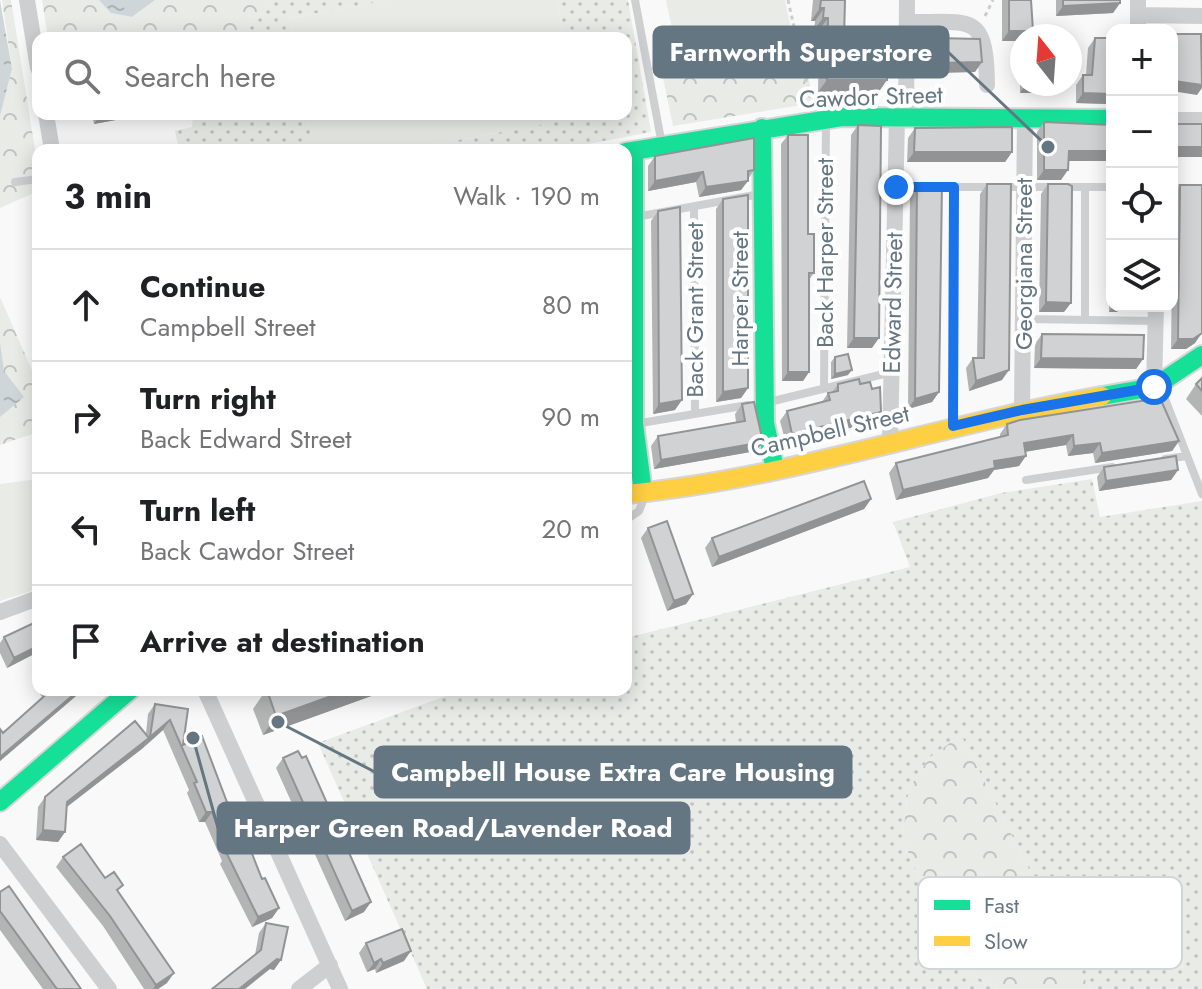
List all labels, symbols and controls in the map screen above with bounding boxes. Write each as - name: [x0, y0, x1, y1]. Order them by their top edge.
- north arrow: [1010, 24, 1082, 96]
- map controls: [1106, 24, 1178, 312]
- button: +: [1106, 24, 1178, 96]
- callout: Farnworth Superstore: [654, 27, 948, 77]
- search box: [32, 32, 632, 120]
- text: Farnworth Superstore: [670, 33, 933, 71]
- icon: search: [60, 54, 104, 98]
- text: Search here: [124, 55, 276, 98]
- street label: Cawdor Street: [799, 76, 944, 116]
- button: −: [1106, 96, 1178, 168]
- street label: Back Harper Street: [807, 158, 842, 348]
- button: locate: [1106, 168, 1178, 240]
- route end: [878, 169, 914, 205]
- text: 3 min: [64, 172, 152, 221]
- text: Walk · 190 m: [453, 177, 600, 215]
- street label: Georgiana Street: [1006, 178, 1041, 350]
- street label: Back Grant Street: [677, 222, 712, 398]
- street label: Harper Street: [722, 231, 757, 367]
- street label: Edward Street: [874, 232, 911, 374]
- button: layers: [1106, 240, 1178, 312]
- text: Continue: [140, 265, 266, 308]
- icon: ahead: [64, 283, 108, 327]
- text: 80 m: [542, 286, 600, 324]
- text: Campbell Street: [140, 308, 315, 346]
- route start: [1136, 369, 1172, 405]
- text: Turn right: [140, 377, 276, 420]
- icon: right: [64, 395, 108, 439]
- street label: Campbell Street: [747, 395, 913, 466]
- text: 90 m: [541, 398, 600, 436]
- text: Back Edward Street: [140, 420, 352, 458]
- text: Turn left: [140, 489, 255, 532]
- icon: left: [64, 507, 108, 551]
- text: 20 m: [542, 510, 600, 548]
- text: Back Cawdor Street: [140, 532, 354, 570]
- icon: arrive: [64, 619, 108, 663]
- text: Arrive at destination: [140, 620, 425, 663]
- callout: Campbell House Extra Care Housing: [375, 747, 851, 797]
- text: Campbell House Extra Care Housing: [391, 753, 835, 791]
- callout: Harper Green Road/Lavender Road: [218, 803, 689, 853]
- text: Harper Green Road/Lavender Road: [233, 809, 673, 847]
- legend: [918, 877, 1182, 969]
- text: Fast: [984, 889, 1020, 921]
- text: Slow: [984, 925, 1028, 957]

